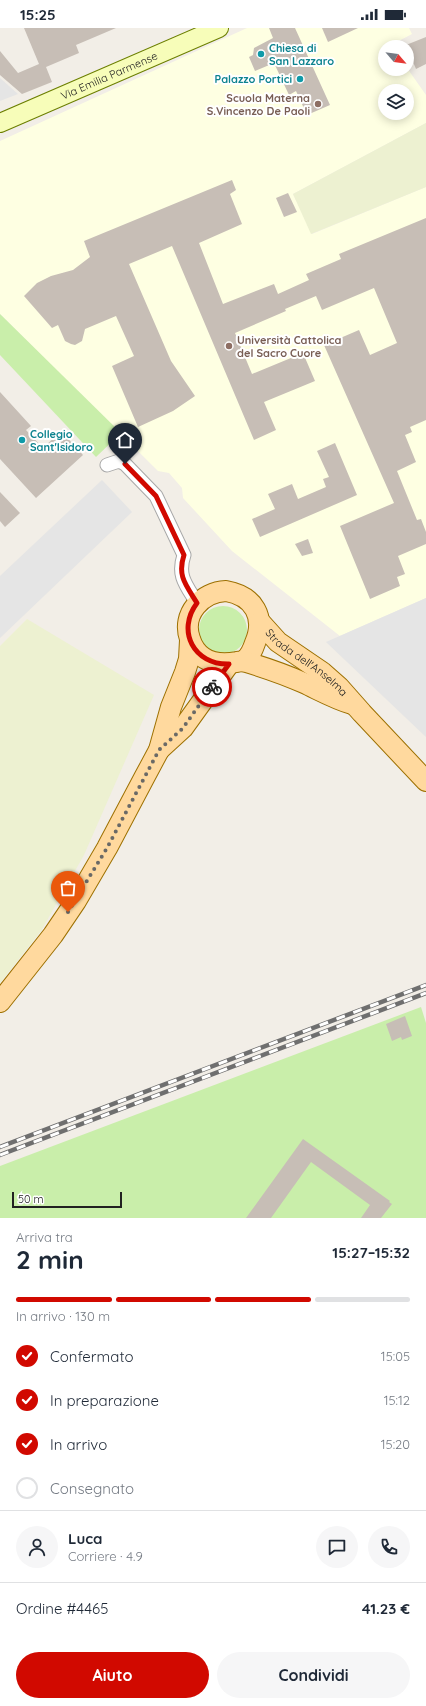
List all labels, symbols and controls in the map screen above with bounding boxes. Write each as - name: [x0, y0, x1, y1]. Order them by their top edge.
- text: 15:25: [20, 5, 56, 24]
- north arrow: [378, 40, 414, 76]
- map controls: [378, 40, 414, 120]
- place label: Chiesa di San Lazzaro: [269, 41, 334, 68]
- street label: Via Emilia Parmense: [59, 49, 160, 103]
- marker: Chiesa di San Lazzaro: [256, 49, 266, 59]
- place label: Palazzo Portici: [215, 72, 292, 86]
- marker: Palazzo Portici: [295, 74, 305, 84]
- button: layers: [378, 84, 414, 120]
- place label: Scuola Materna S.Vincenzo De Paoli: [207, 91, 310, 118]
- marker: Scuola Materna S.Vincenzo De Paoli: [313, 99, 323, 109]
- place label: Università Cattolica del Sacro Cuore: [237, 333, 342, 360]
- marker: Università Cattolica del Sacro Cuore: [224, 341, 234, 351]
- pin: [108, 423, 142, 464]
- place label: Collegio Sant'Isidoro: [30, 427, 93, 454]
- icon: home: [114, 429, 136, 451]
- marker: Collegio Sant'Isidoro: [17, 435, 27, 445]
- street label: Strada dell'Anselma: [262, 626, 351, 699]
- courier: [192, 667, 232, 707]
- icon: bike: [201, 676, 223, 698]
- pin: [51, 871, 85, 912]
- icon: bag: [57, 877, 79, 899]
- scale bar: [12, 1190, 122, 1209]
- text: 50 m: [18, 1192, 44, 1206]
- text: Arriva tra: [16, 1229, 73, 1245]
- text: 2 min: [16, 1243, 84, 1276]
- text: 15:27–15:32: [332, 1243, 410, 1262]
- text: In arrivo · 130 m: [16, 1308, 110, 1324]
- icon: check: [16, 1345, 38, 1367]
- text: Confermato: [50, 1347, 133, 1366]
- text: 15:05: [381, 1348, 410, 1364]
- icon: check: [16, 1389, 38, 1411]
- text: In preparazione: [50, 1391, 159, 1410]
- text: 15:12: [384, 1392, 410, 1408]
- icon: check: [16, 1433, 38, 1455]
- text: In arrivo: [50, 1435, 107, 1454]
- text: 15:20: [381, 1436, 410, 1452]
- text: Consegnato: [50, 1479, 134, 1498]
- button: person: [16, 1526, 58, 1568]
- button: chat: [316, 1526, 358, 1568]
- button: phone: [368, 1526, 410, 1568]
- text: Luca: [68, 1529, 102, 1548]
- text: Corriere · 4.9: [68, 1548, 143, 1564]
- text: Ordine #4465: [16, 1599, 108, 1618]
- text: 41.23 €: [362, 1599, 410, 1618]
- button: Aiuto: [16, 1652, 209, 1698]
- button: Condividi: [217, 1652, 410, 1698]

